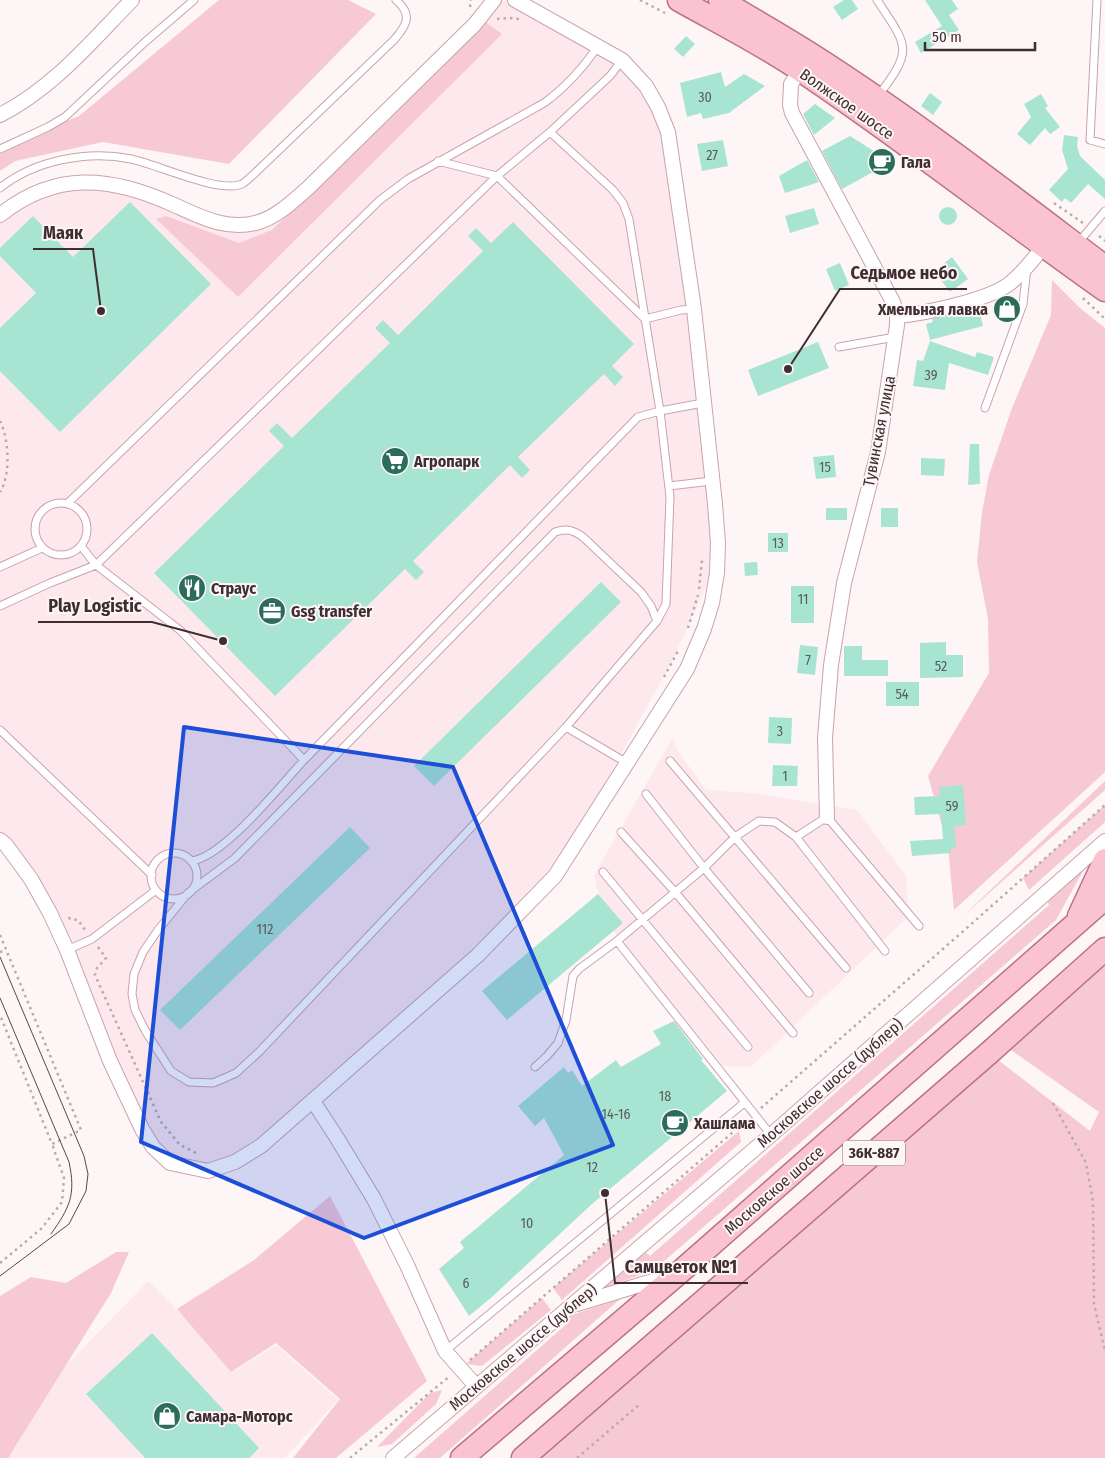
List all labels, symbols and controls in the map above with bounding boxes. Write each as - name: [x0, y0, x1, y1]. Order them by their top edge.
- scale bar: [925, 20, 1035, 52]
- text: 50 m: [932, 28, 962, 46]
- street label: Волжское шоссе: [796, 65, 898, 144]
- house number: 30: [698, 89, 712, 106]
- house number: 27: [706, 147, 718, 164]
- cafe icon: Гала: [867, 147, 897, 177]
- place label: Гала: [901, 153, 931, 172]
- callout: Маяк: [33, 216, 93, 249]
- text: Маяк: [43, 222, 84, 244]
- callout: Седьмое небо: [840, 256, 967, 289]
- text: Седьмое небо: [851, 262, 958, 284]
- shop icon: Хмельная лавка: [992, 294, 1022, 324]
- place label: Хмельная лавка: [877, 300, 988, 319]
- house number: 39: [925, 367, 938, 384]
- street label: Тувинская улица: [859, 374, 899, 488]
- supermarket icon: Агропарк: [380, 446, 410, 476]
- place label: Агропарк: [413, 452, 480, 471]
- house number: 15: [819, 459, 831, 476]
- house number: 13: [772, 535, 784, 552]
- restaurant icon: Страус: [177, 573, 207, 603]
- place label: Страус: [211, 579, 256, 598]
- callout: Play Logistic: [38, 589, 152, 622]
- house number: 11: [798, 591, 808, 608]
- text: Play Logistic: [48, 595, 142, 617]
- office icon: Gsg transfer: [257, 596, 287, 626]
- place label: Gsg transfer: [291, 602, 372, 621]
- house number: 7: [805, 652, 811, 669]
- house number: 52: [935, 658, 947, 675]
- house number: 54: [895, 686, 909, 703]
- house number: 3: [777, 723, 783, 740]
- house number: 1: [782, 768, 788, 785]
- house number: 59: [945, 798, 959, 815]
- house number: 112: [257, 921, 273, 938]
- street label: Московское шоссе (дублер): [753, 1014, 907, 1151]
- house number: 18: [659, 1088, 671, 1105]
- house number: 14-16: [602, 1106, 630, 1123]
- cafe icon: Хашлама: [660, 1108, 690, 1138]
- place label: Хашлама: [693, 1114, 756, 1133]
- road number: 36К-887: [843, 1140, 905, 1166]
- street label: Московское шоссе: [720, 1142, 828, 1238]
- house number: 12: [586, 1159, 598, 1176]
- house number: 10: [521, 1215, 533, 1232]
- callout: Самцветок №1: [615, 1250, 748, 1283]
- text: Самцветок №1: [625, 1256, 737, 1278]
- house number: 6: [463, 1275, 470, 1292]
- street label: Московское шоссе (дублер): [445, 1280, 601, 1414]
- shop icon: Самара-Моторс: [152, 1401, 182, 1431]
- place label: Самара-Моторс: [186, 1407, 293, 1426]

